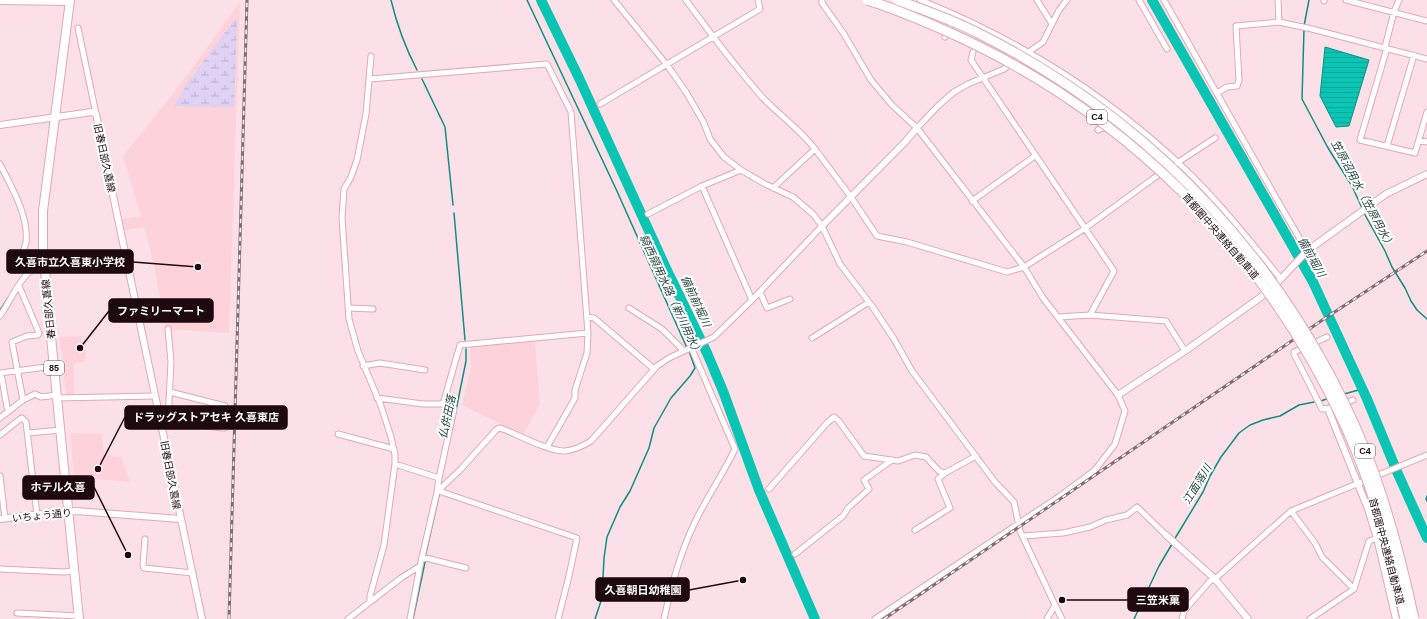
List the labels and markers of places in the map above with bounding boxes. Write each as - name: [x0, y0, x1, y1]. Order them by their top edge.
- callout: 久喜市立久喜東小学校: [7, 250, 133, 273]
- callout: ファミリーマート: [109, 299, 213, 322]
- callout: ドラッグストアセキ 久喜東店: [125, 406, 287, 429]
- callout: ホテル久喜: [23, 476, 94, 499]
- callout: 久喜朝日幼稚園: [596, 578, 689, 601]
- callout: 三笠米菓: [1128, 588, 1188, 611]

